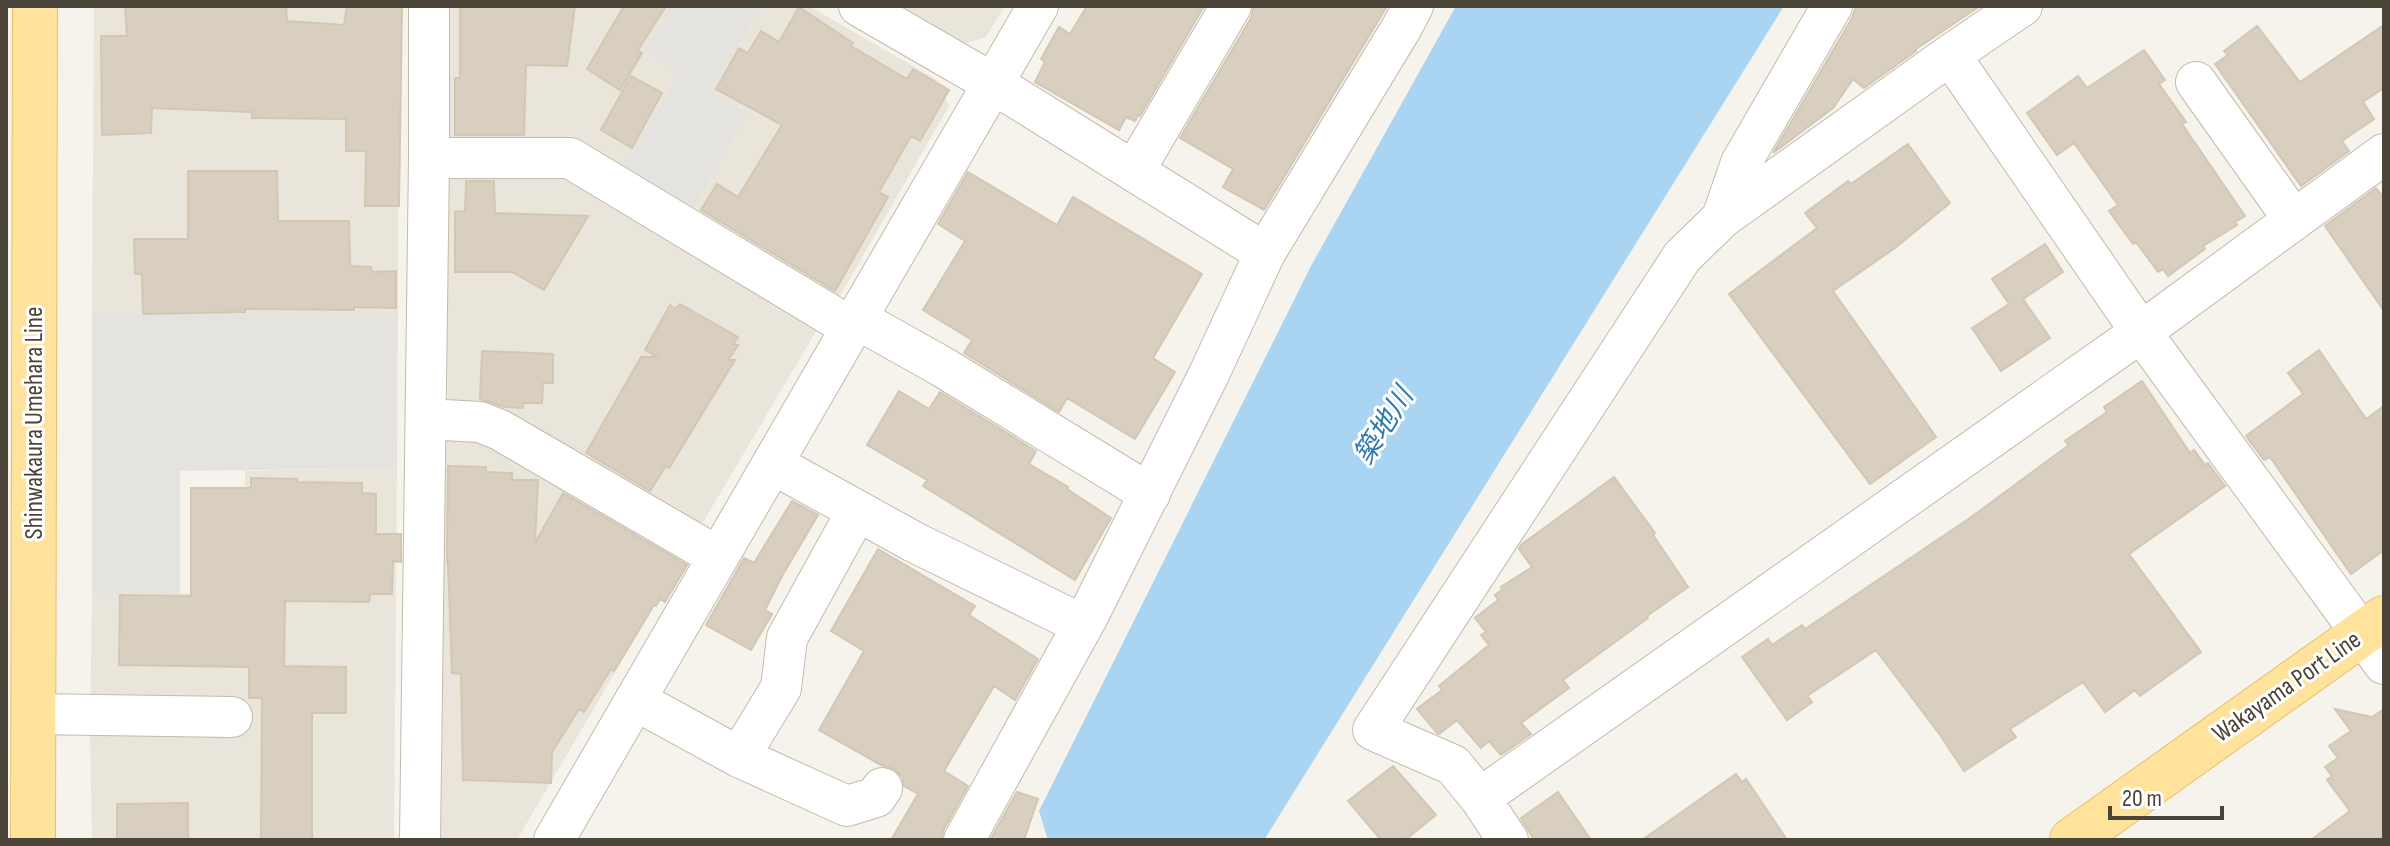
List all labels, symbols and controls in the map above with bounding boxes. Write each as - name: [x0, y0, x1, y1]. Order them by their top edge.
- street label: Shinwakaura Umehara Line: [19, 307, 50, 539]
- water label: 築地川: [1348, 379, 1422, 470]
- street label: Wakayama Port Line: [2207, 624, 2367, 750]
- scale bar: [2110, 770, 2222, 820]
- text: 20 m: [2122, 784, 2162, 813]

